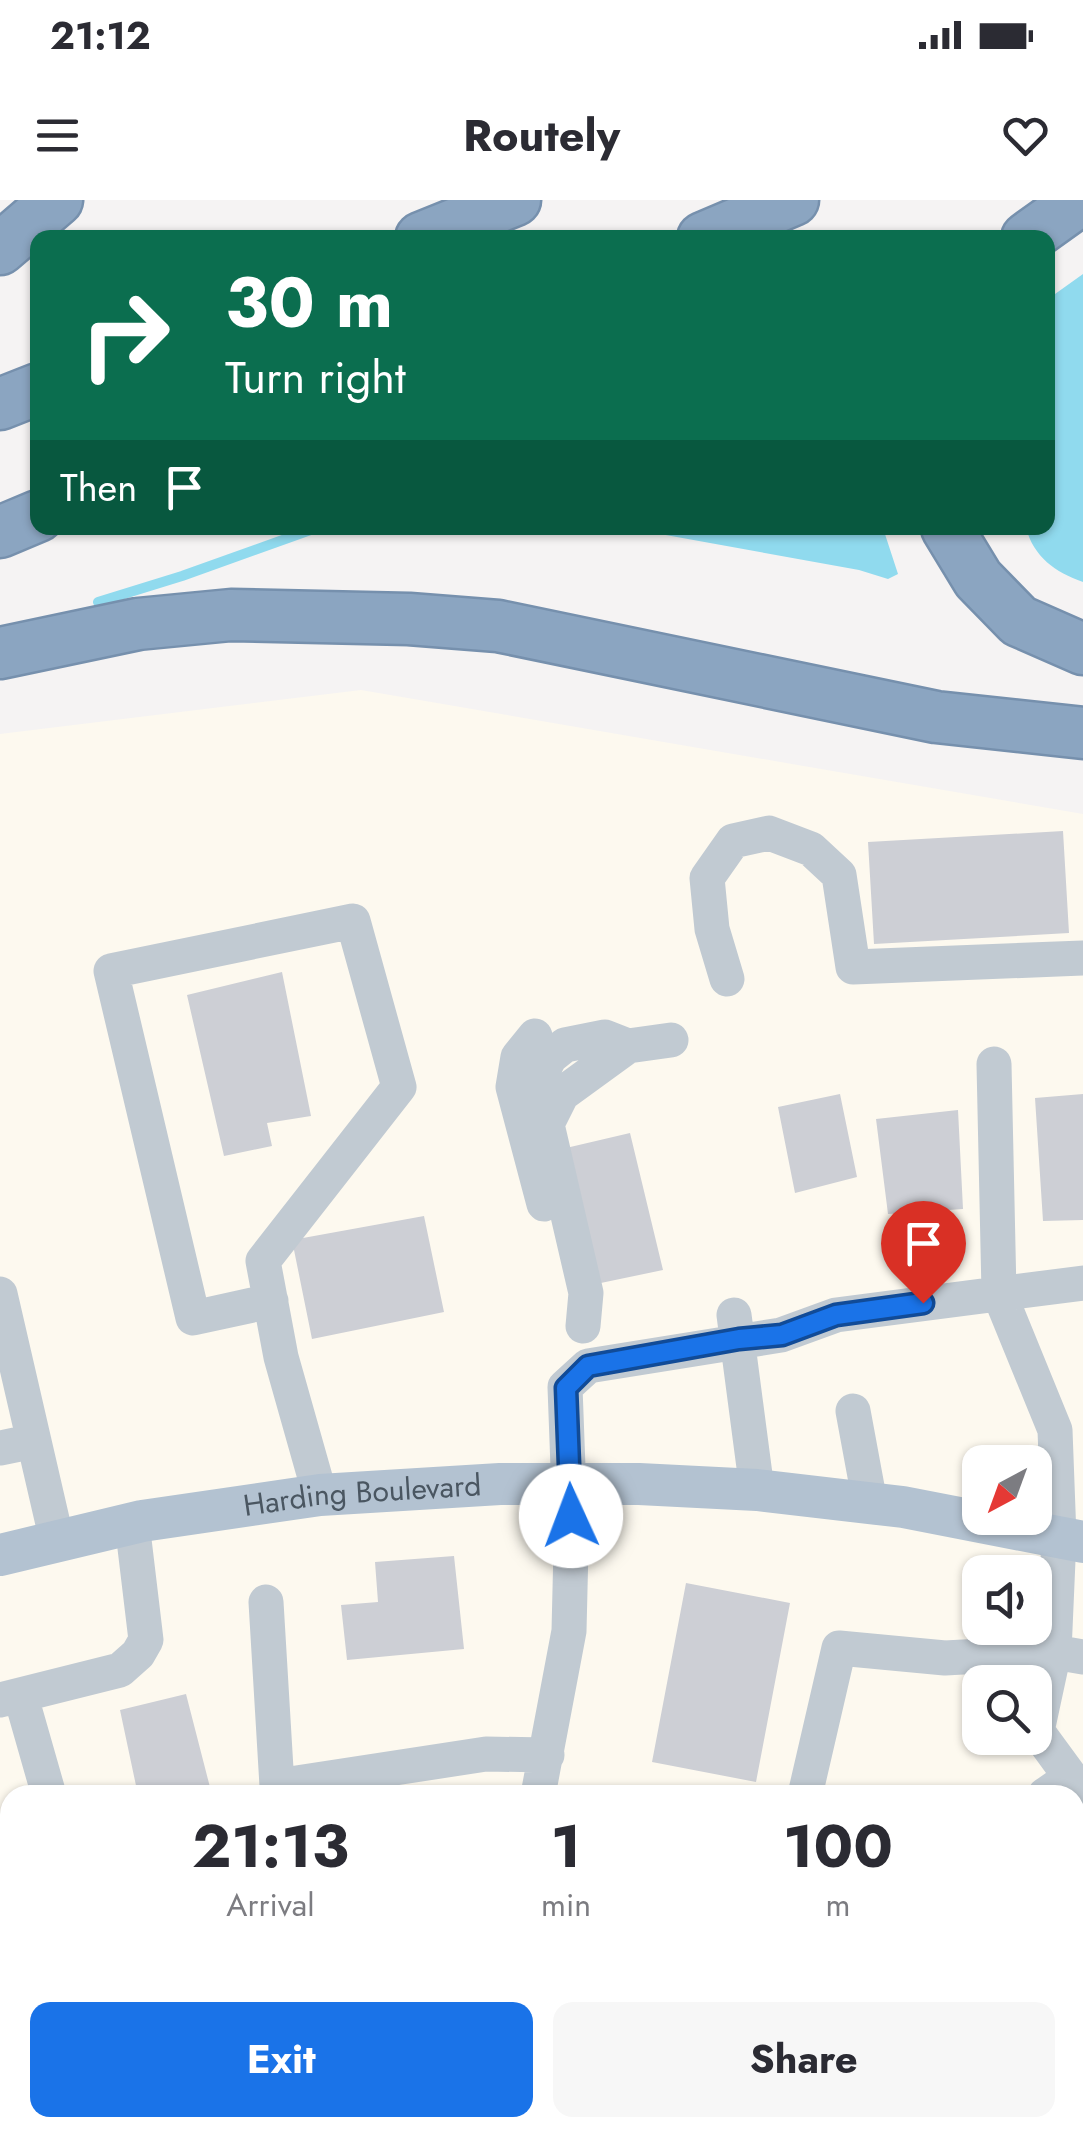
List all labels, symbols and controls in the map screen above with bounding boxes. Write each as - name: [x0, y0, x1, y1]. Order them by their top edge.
- text: 21:12: [50, 8, 151, 63]
- text: Routely: [463, 103, 620, 168]
- icon: menu: [30, 108, 85, 163]
- icon: heart: [998, 108, 1053, 163]
- text: 30 m: [225, 252, 393, 353]
- icon: right: [60, 270, 190, 400]
- text: Turn right: [225, 345, 406, 410]
- text: Then: [60, 460, 137, 515]
- icon: arrive: [157, 460, 212, 515]
- pin: [881, 1201, 966, 1304]
- icon: arrive: [896, 1216, 951, 1271]
- north arrow: [962, 1445, 1052, 1535]
- map controls: [962, 1445, 1052, 1755]
- street label: Harding Boulevard: [240, 1463, 482, 1527]
- position arrow: [519, 1464, 623, 1568]
- button: sound: [962, 1555, 1052, 1645]
- button: search: [962, 1665, 1052, 1755]
- text: 21:13: [192, 1803, 349, 1890]
- text: 1: [551, 1803, 581, 1890]
- text: 100: [783, 1803, 893, 1890]
- text: Arrival: [226, 1882, 315, 1928]
- text: min: [541, 1882, 591, 1928]
- text: m: [826, 1882, 851, 1928]
- button: Exit: [30, 2002, 533, 2117]
- button: Share: [553, 2002, 1055, 2117]

